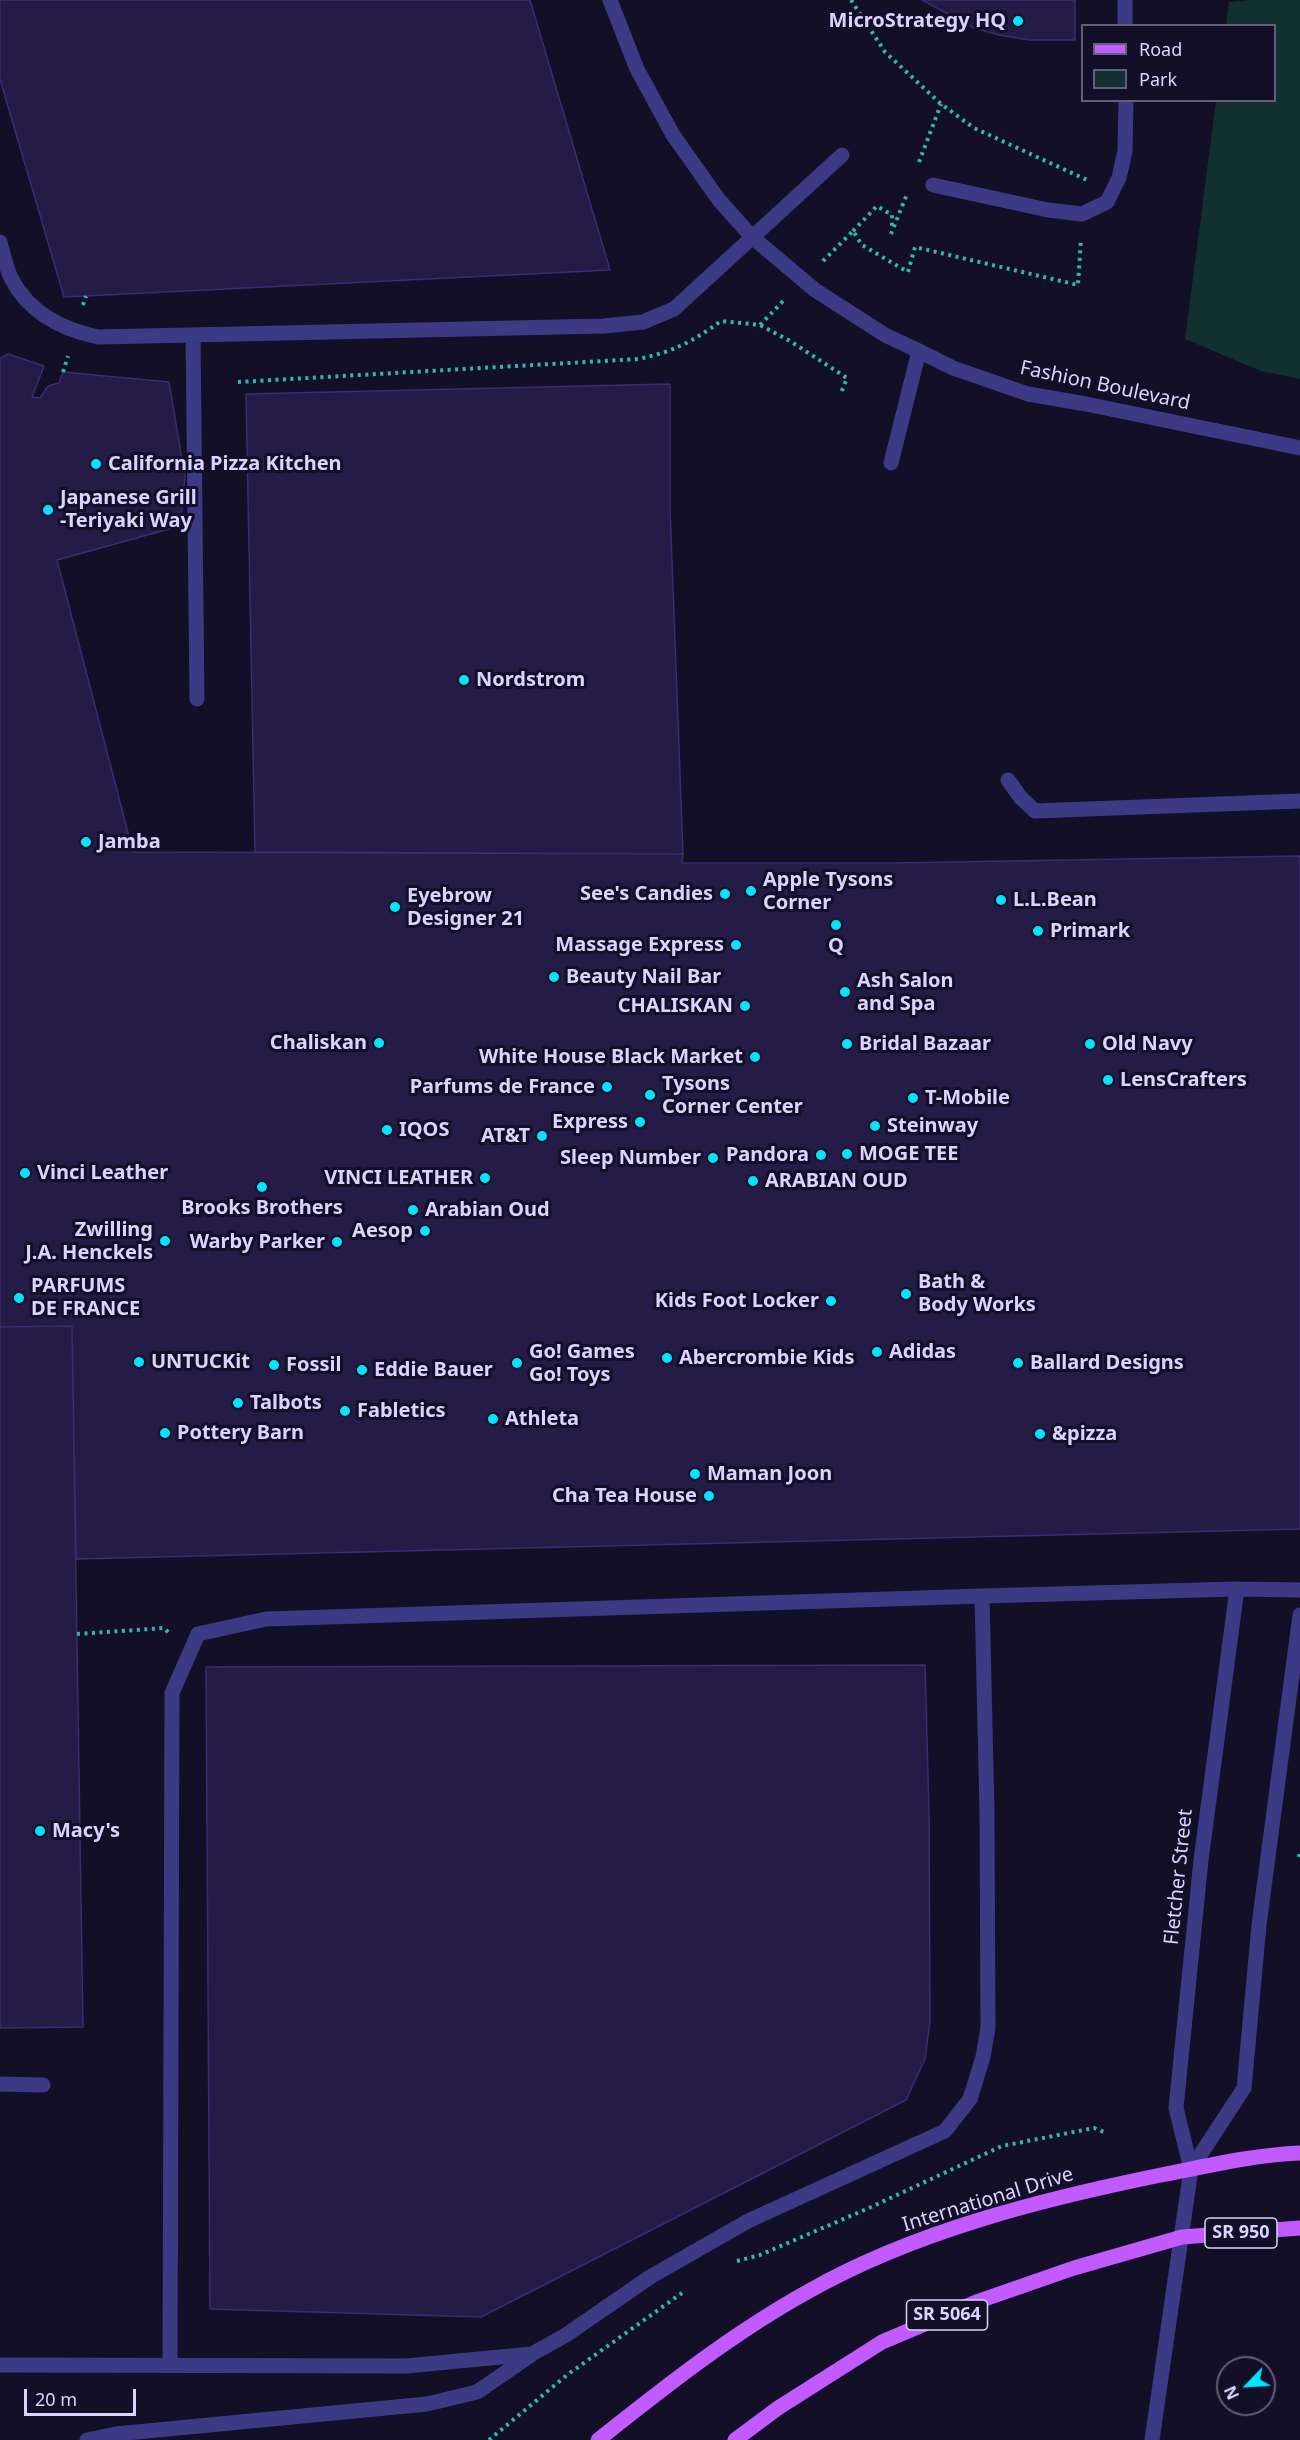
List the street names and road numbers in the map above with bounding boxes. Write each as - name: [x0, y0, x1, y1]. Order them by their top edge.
- street label: Fashion Boulevard: [1018, 356, 1192, 416]
- street label: Fletcher Street: [1160, 1808, 1198, 1946]
- street label: International Drive: [900, 2163, 1076, 2237]
- road number: SR 950: [1205, 2218, 1277, 2248]
- road number: SR 5064: [906, 2300, 988, 2330]

